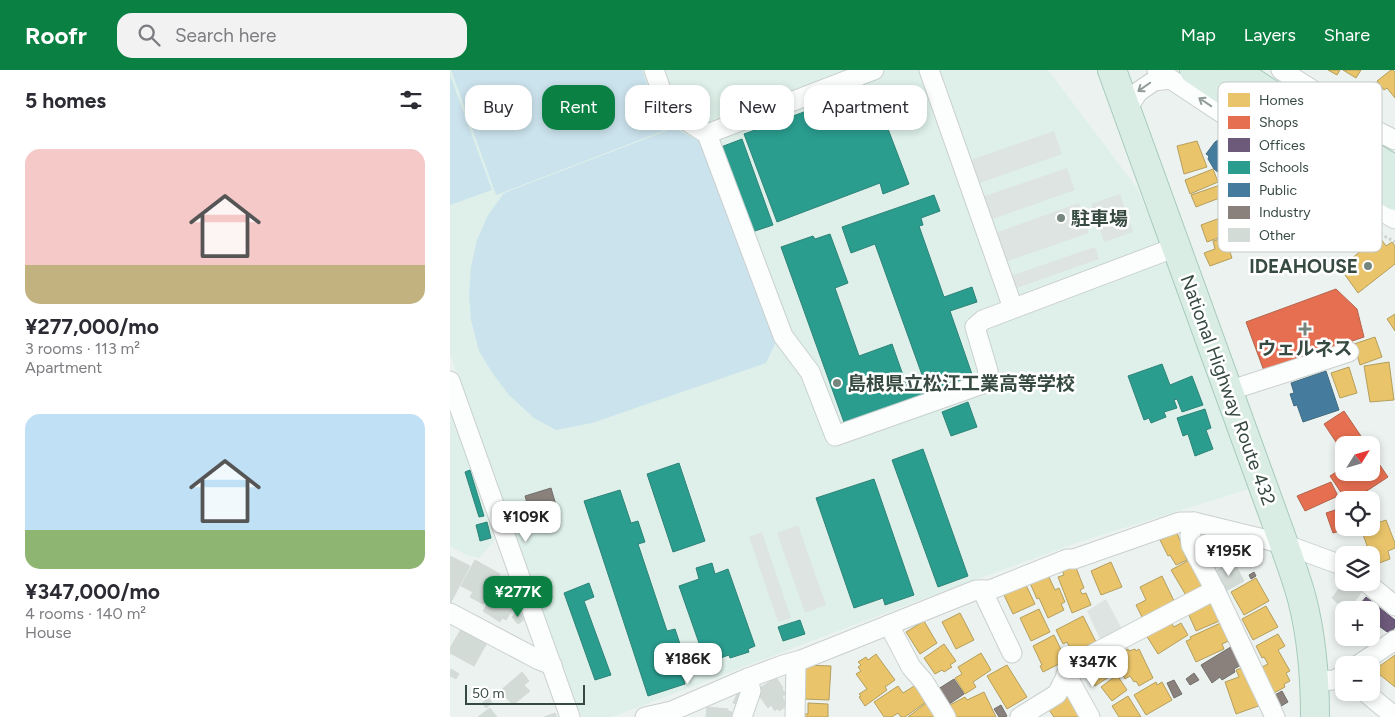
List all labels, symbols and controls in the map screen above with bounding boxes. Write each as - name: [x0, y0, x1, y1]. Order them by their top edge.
- search box: [117, 13, 467, 58]
- text: Roofr: [25, 21, 87, 50]
- icon: search: [135, 21, 163, 49]
- text: Search here: [175, 24, 276, 47]
- text: Map: [1181, 24, 1216, 46]
- text: Layers: [1244, 24, 1296, 46]
- text: Share: [1324, 24, 1370, 46]
- legend: [1218, 82, 1382, 252]
- one-way arrow: [1138, 83, 1152, 93]
- chip: Buy: [465, 85, 532, 130]
- chip: Rent: [542, 85, 615, 130]
- chip: Filters: [625, 85, 710, 130]
- chip: New: [720, 85, 794, 130]
- chip: Apartment: [804, 85, 927, 130]
- icon: filters: [397, 86, 425, 114]
- text: 5 homes: [25, 88, 106, 113]
- text: Homes: [1259, 92, 1304, 109]
- one-way arrow: [1198, 96, 1212, 106]
- text: Shops: [1259, 114, 1298, 131]
- text: Offices: [1259, 137, 1305, 154]
- text: Schools: [1259, 159, 1309, 176]
- icon: home: [180, 181, 270, 271]
- text: Public: [1259, 182, 1297, 199]
- text: Industry: [1259, 204, 1311, 221]
- place label: 駐車場: [1071, 207, 1128, 230]
- marker: 駐車場: [1055, 212, 1067, 224]
- text: Other: [1259, 227, 1296, 244]
- place label: IDEAHOUSE: [1249, 255, 1358, 278]
- marker: IDEAHOUSE: [1362, 260, 1374, 272]
- street label: National Highway Route 432: [1175, 271, 1281, 509]
- text: ¥277,000/mo: [25, 314, 159, 339]
- marker: ウェルネス: [1299, 323, 1311, 335]
- place label: ウェルネス: [1257, 337, 1353, 360]
- text: 3 rooms · 113 m²: [25, 339, 140, 358]
- text: Apartment: [25, 358, 102, 377]
- place label: 島根県立松江工業高等学校: [847, 372, 1075, 395]
- marker: 島根県立松江工業高等学校: [831, 377, 843, 389]
- north arrow: [1335, 436, 1380, 481]
- map controls: [1335, 436, 1380, 701]
- icon: home: [180, 446, 270, 536]
- button: locate: [1335, 491, 1380, 536]
- pin: ¥109K: [491, 500, 561, 543]
- text: ¥109K: [503, 507, 549, 526]
- pin: ¥195K: [1194, 534, 1264, 577]
- text: ¥195K: [1206, 541, 1252, 560]
- button: layers: [1335, 546, 1380, 591]
- pin: ¥277K: [483, 576, 553, 618]
- text: ¥347,000/mo: [25, 579, 160, 604]
- text: ¥277K: [494, 582, 542, 601]
- button: +: [1335, 601, 1380, 646]
- text: 4 rooms · 140 m²: [25, 604, 146, 623]
- text: House: [25, 623, 71, 642]
- pin: ¥186K: [653, 642, 723, 685]
- pin: ¥347K: [1058, 646, 1128, 688]
- text: ¥186K: [665, 649, 711, 668]
- text: ¥347K: [1069, 652, 1117, 671]
- button: −: [1335, 656, 1380, 701]
- scale bar: [465, 682, 585, 705]
- text: 50 m: [472, 685, 504, 702]

